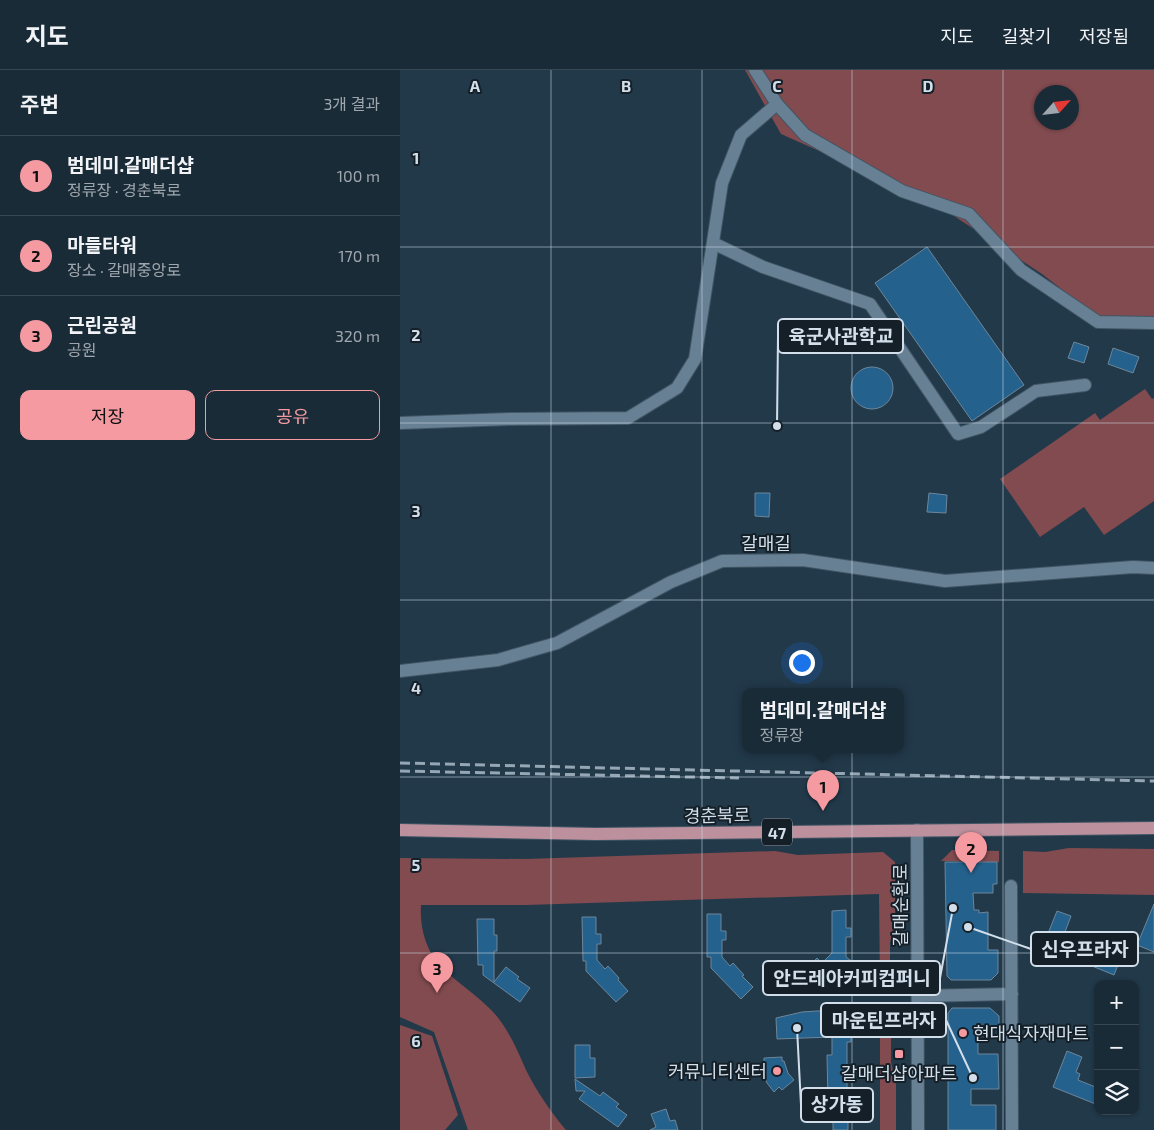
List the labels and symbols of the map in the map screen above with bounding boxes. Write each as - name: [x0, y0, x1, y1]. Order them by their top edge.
- text: A: [470, 76, 481, 95]
- text: B: [621, 76, 631, 95]
- text: C: [772, 76, 782, 95]
- text: D: [923, 76, 934, 95]
- north arrow: [1034, 85, 1079, 130]
- text: 1: [413, 148, 419, 167]
- callout: 육군사관학교: [778, 319, 903, 353]
- text: 육군사관학교: [789, 324, 893, 347]
- text: 2: [411, 325, 421, 344]
- text: 3: [411, 501, 421, 520]
- street label: 갈매길: [741, 532, 791, 554]
- your location: [789, 650, 815, 676]
- text: 4: [411, 678, 421, 697]
- pin: 1: [807, 770, 839, 811]
- street label: 경춘북로: [684, 803, 750, 827]
- road number: 47: [762, 819, 792, 846]
- pin: 2: [955, 832, 987, 873]
- text: 5: [412, 855, 421, 874]
- street label: 갈매순환로: [889, 864, 911, 946]
- callout: 신우프라자: [1031, 932, 1138, 966]
- text: 신우프라자: [1041, 937, 1129, 960]
- pin: 3: [421, 952, 453, 993]
- callout: 안드레아커피컴퍼니: [763, 961, 940, 995]
- text: 안드레아커피컴퍼니: [773, 966, 931, 989]
- callout: 마운틴프라자: [821, 1003, 946, 1037]
- text: 마운틴프라자: [832, 1008, 937, 1031]
- place label: 현대식자재마트: [973, 1022, 1089, 1044]
- marker: 현대식자재마트: [957, 1027, 969, 1039]
- text: 6: [411, 1031, 421, 1050]
- marker: 갈매더샵아파트: [893, 1048, 905, 1060]
- place label: 커뮤니티센터: [668, 1060, 767, 1082]
- place label: 갈매더샵아파트: [841, 1062, 957, 1084]
- marker: 커뮤니티센터: [771, 1065, 783, 1077]
- callout: 상가동: [801, 1088, 873, 1122]
- text: 상가동: [811, 1092, 863, 1115]

